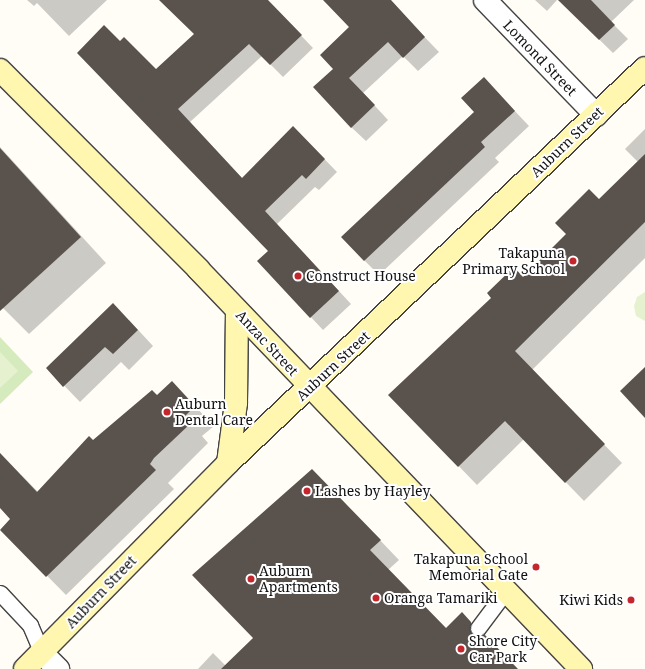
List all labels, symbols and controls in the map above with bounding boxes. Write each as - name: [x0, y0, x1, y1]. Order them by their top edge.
- street label: Lomond Street: [500, 17, 580, 99]
- street label: Auburn Street: [527, 103, 607, 181]
- place label: Takapuna Primary School: [462, 245, 565, 278]
- marker: Takapuna Primary School: [568, 256, 578, 266]
- place label: Construct House: [306, 268, 416, 284]
- marker: Construct House: [293, 271, 303, 281]
- street label: Anzac Street: [232, 307, 302, 379]
- street label: Auburn Street: [293, 328, 373, 404]
- place label: Auburn Dental Care: [175, 396, 253, 428]
- marker: Auburn Dental Care: [162, 407, 172, 417]
- place label: Lashes by Hayley: [315, 483, 430, 499]
- marker: Lashes by Hayley: [302, 486, 312, 496]
- place label: Takapuna School Memorial Gate: [414, 551, 528, 584]
- street label: Auburn Street: [62, 552, 140, 632]
- marker: Takapuna School Memorial Gate: [531, 562, 541, 572]
- place label: Auburn Apartments: [259, 563, 338, 596]
- marker: Auburn Apartments: [246, 574, 256, 584]
- place label: Oranga Tamariki: [384, 590, 498, 606]
- place label: Kiwi Kids: [559, 592, 623, 608]
- marker: Oranga Tamariki: [371, 593, 381, 603]
- marker: Kiwi Kids: [626, 595, 636, 605]
- place label: Shore City Car Park: [469, 633, 537, 666]
- marker: Shore City Car Park: [456, 644, 466, 654]

